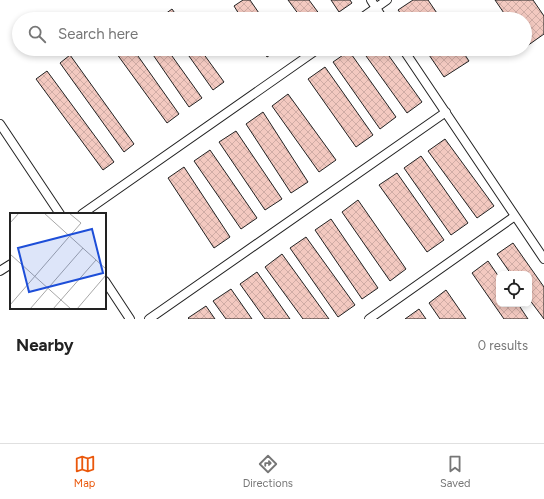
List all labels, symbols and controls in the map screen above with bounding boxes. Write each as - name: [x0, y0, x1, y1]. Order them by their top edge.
- search box: [12, 12, 532, 56]
- icon: search: [26, 23, 48, 45]
- text: Search here: [58, 25, 138, 43]
- inset map: [10, 213, 106, 309]
- map controls: [496, 271, 532, 307]
- button: locate: [496, 271, 532, 307]
- text: Nearby: [16, 335, 74, 355]
- text: 0 results: [478, 338, 528, 353]
- tab: Map: [74, 453, 96, 490]
- tab: Directions: [243, 453, 293, 490]
- tab: Saved: [440, 453, 470, 490]

